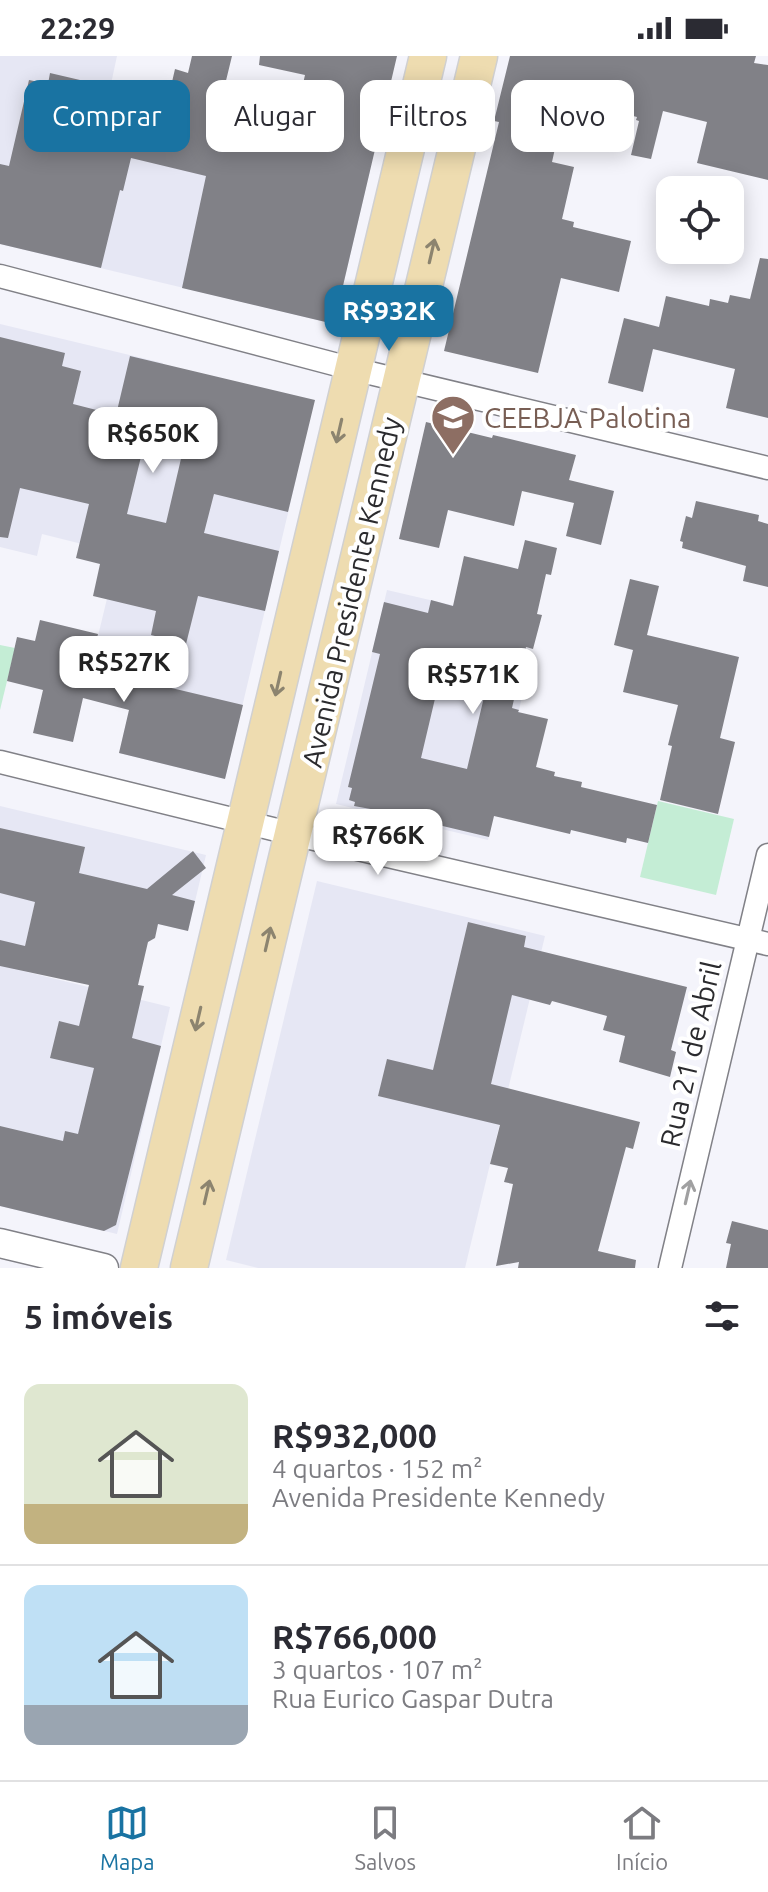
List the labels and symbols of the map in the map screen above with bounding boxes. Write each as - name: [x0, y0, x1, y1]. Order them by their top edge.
- one-way arrow: [426, 238, 441, 264]
- pin: R$932K: [324, 285, 454, 353]
- school or university icon: CEEBJA Palotina: [429, 393, 477, 456]
- place label: CEEBJA Palotina: [484, 402, 691, 433]
- pin: R$650K: [88, 407, 218, 475]
- street label: Avenida Presidente Kennedy: [296, 414, 406, 770]
- one-way arrow: [330, 418, 345, 444]
- pin: R$527K: [59, 636, 189, 704]
- pin: R$571K: [408, 648, 538, 716]
- one-way arrow: [270, 671, 285, 697]
- pin: R$766K: [313, 809, 443, 877]
- one-way arrow: [261, 927, 276, 953]
- street label: Rua 21 de Abril: [654, 958, 726, 1150]
- one-way arrow: [190, 1006, 205, 1031]
- one-way arrow: [201, 1180, 216, 1206]
- one-way arrow: [681, 1180, 696, 1206]

